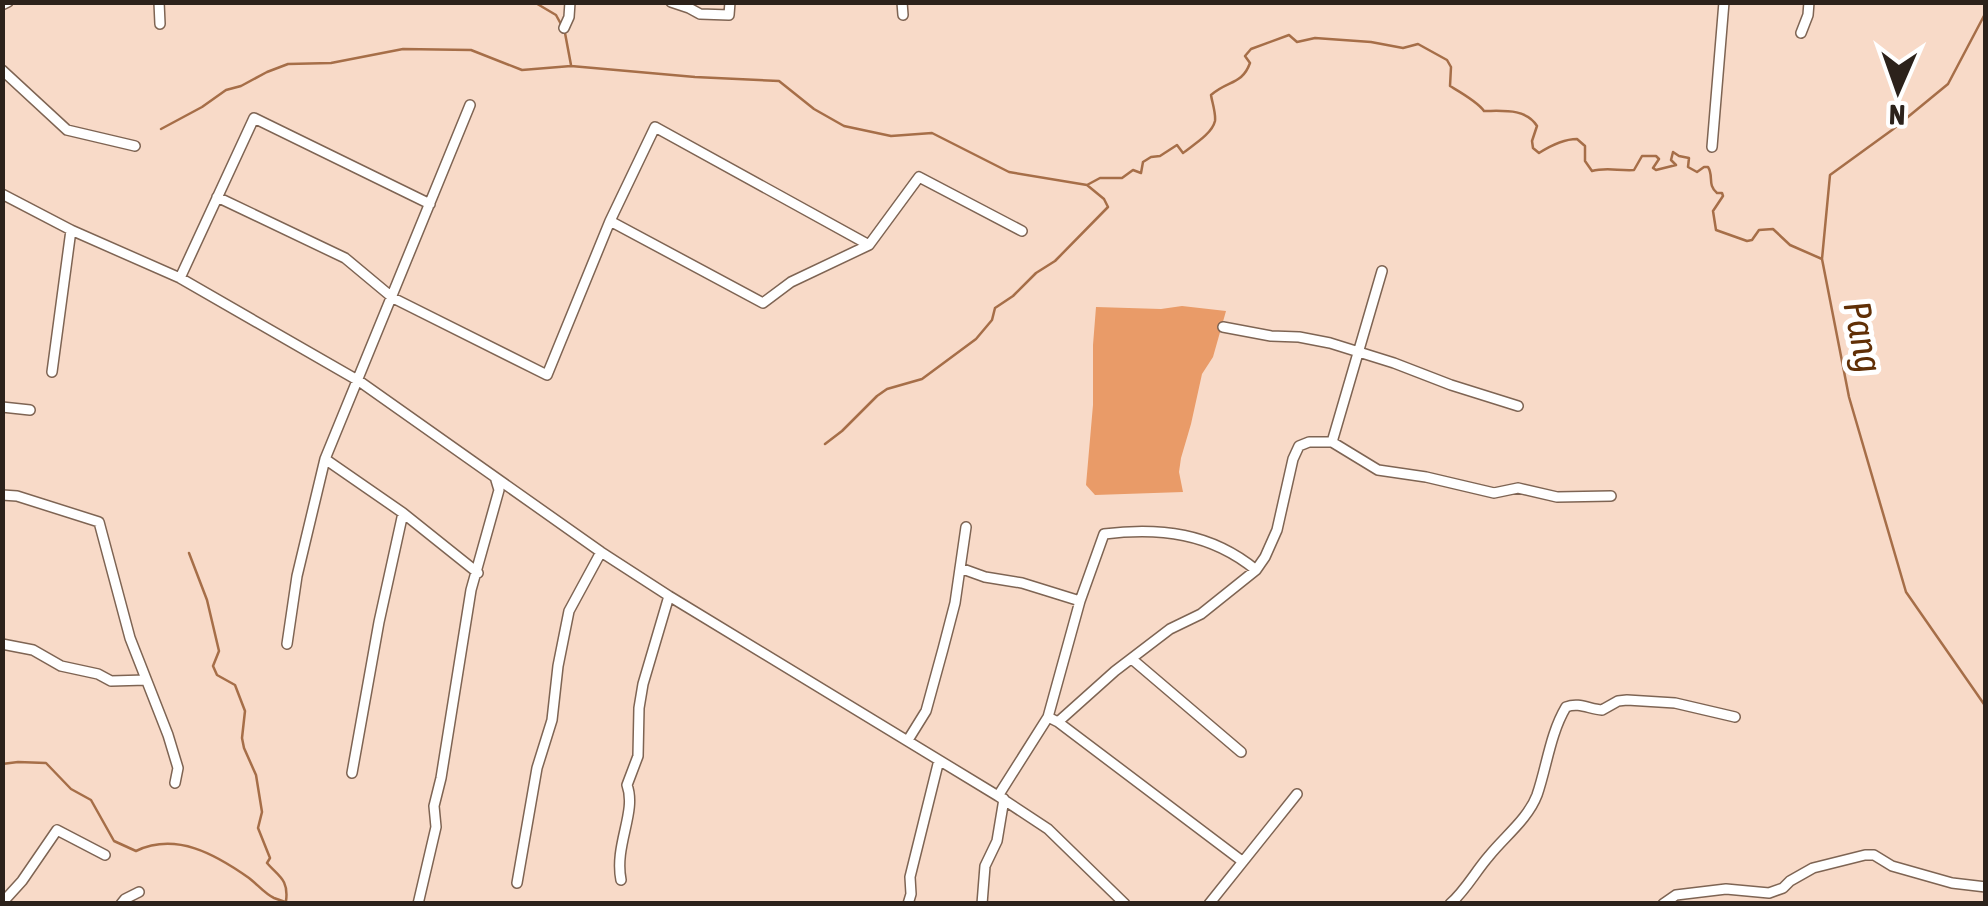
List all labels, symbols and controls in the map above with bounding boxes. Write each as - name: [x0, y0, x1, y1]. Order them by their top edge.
- north arrow: [1848, 40, 1948, 140]
- text: N: [1888, 99, 1906, 131]
- water label: Pang: [1835, 297, 1891, 376]

